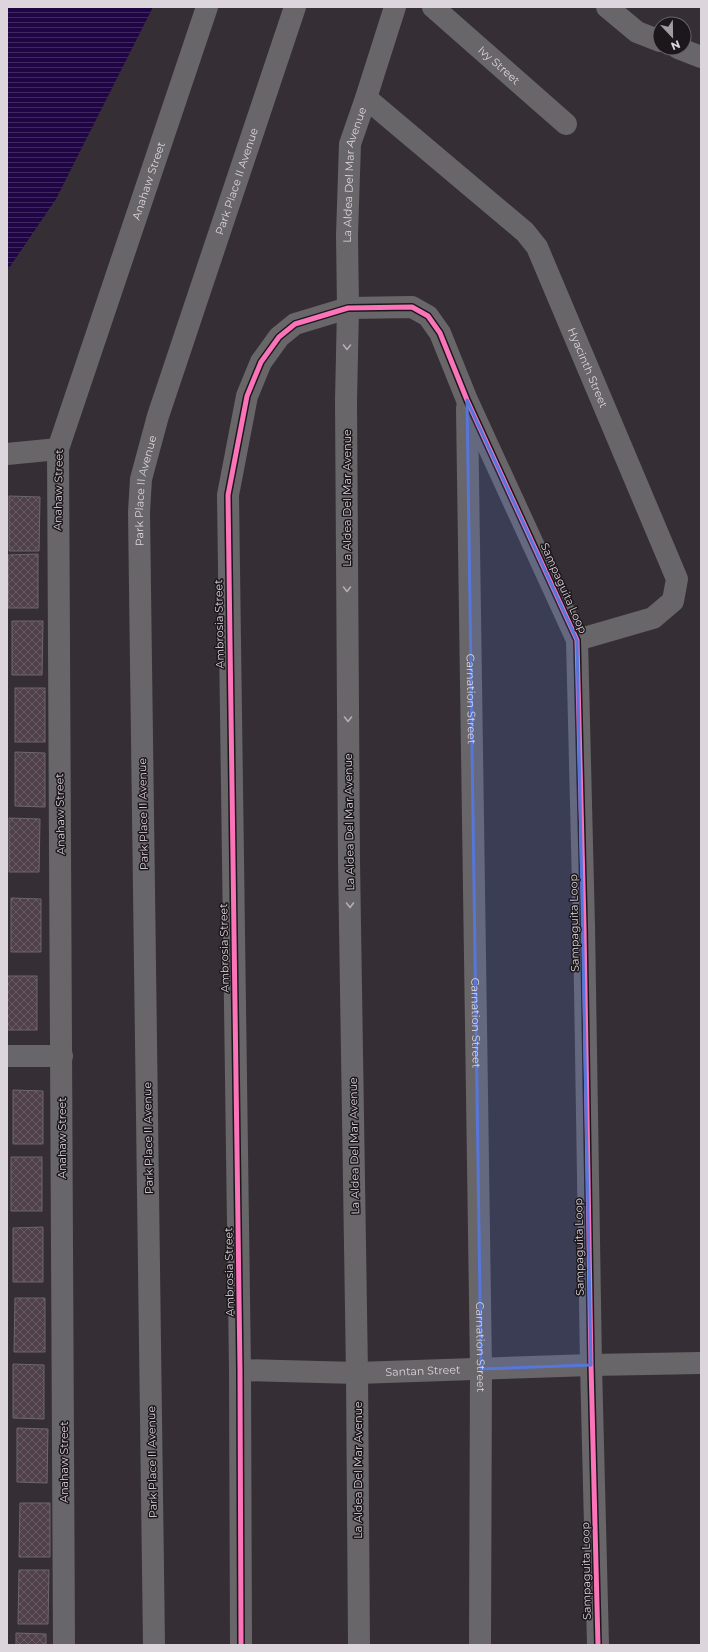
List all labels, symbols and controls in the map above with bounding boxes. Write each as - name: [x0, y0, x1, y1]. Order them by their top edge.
- north arrow: [652, 16, 692, 56]
- text: N: [669, 37, 682, 53]
- street label: Ivy Street: [475, 43, 523, 88]
- street label: La Aldea Del Mar Avenue: [340, 105, 369, 243]
- street label: Park Place II Avenue: [212, 125, 261, 237]
- street label: Anahaw Street: [129, 139, 168, 222]
- street label: Hyacinth Street: [565, 325, 611, 410]
- one-way arrow: [343, 344, 351, 350]
- street label: La Aldea Del Mar Avenue: [340, 429, 354, 567]
- street label: Park Place II Avenue: [132, 433, 160, 546]
- street label: Anahaw Street: [50, 449, 66, 531]
- street label: Sampaguita Loop: [538, 540, 590, 636]
- street label: Ambrosia Street: [211, 579, 227, 669]
- one-way arrow: [343, 586, 351, 592]
- street label: Carnation Street: [464, 654, 479, 745]
- one-way arrow: [344, 716, 352, 722]
- street label: La Aldea Del Mar Avenue: [341, 753, 357, 891]
- street label: Park Place II Avenue: [135, 758, 151, 870]
- street label: Anahaw Street: [52, 773, 68, 855]
- street label: Sampaguita Loop: [566, 874, 582, 972]
- one-way arrow: [346, 902, 354, 908]
- street label: Ambrosia Street: [216, 903, 232, 993]
- street label: Carnation Street: [468, 978, 484, 1069]
- street label: La Aldea Del Mar Avenue: [346, 1077, 362, 1215]
- street label: Park Place II Avenue: [140, 1082, 156, 1194]
- street label: Anahaw Street: [55, 1097, 69, 1179]
- street label: Sampaguita Loop: [571, 1198, 587, 1296]
- street label: Ambrosia Street: [221, 1227, 237, 1317]
- street label: Carnation Street: [473, 1302, 488, 1393]
- street label: Santan Street: [385, 1362, 461, 1379]
- street label: La Aldea Del Mar Avenue: [351, 1401, 365, 1539]
- street label: Park Place II Avenue: [144, 1406, 160, 1518]
- street label: Anahaw Street: [57, 1421, 71, 1503]
- street label: Sampaguita Loop: [578, 1522, 594, 1620]

